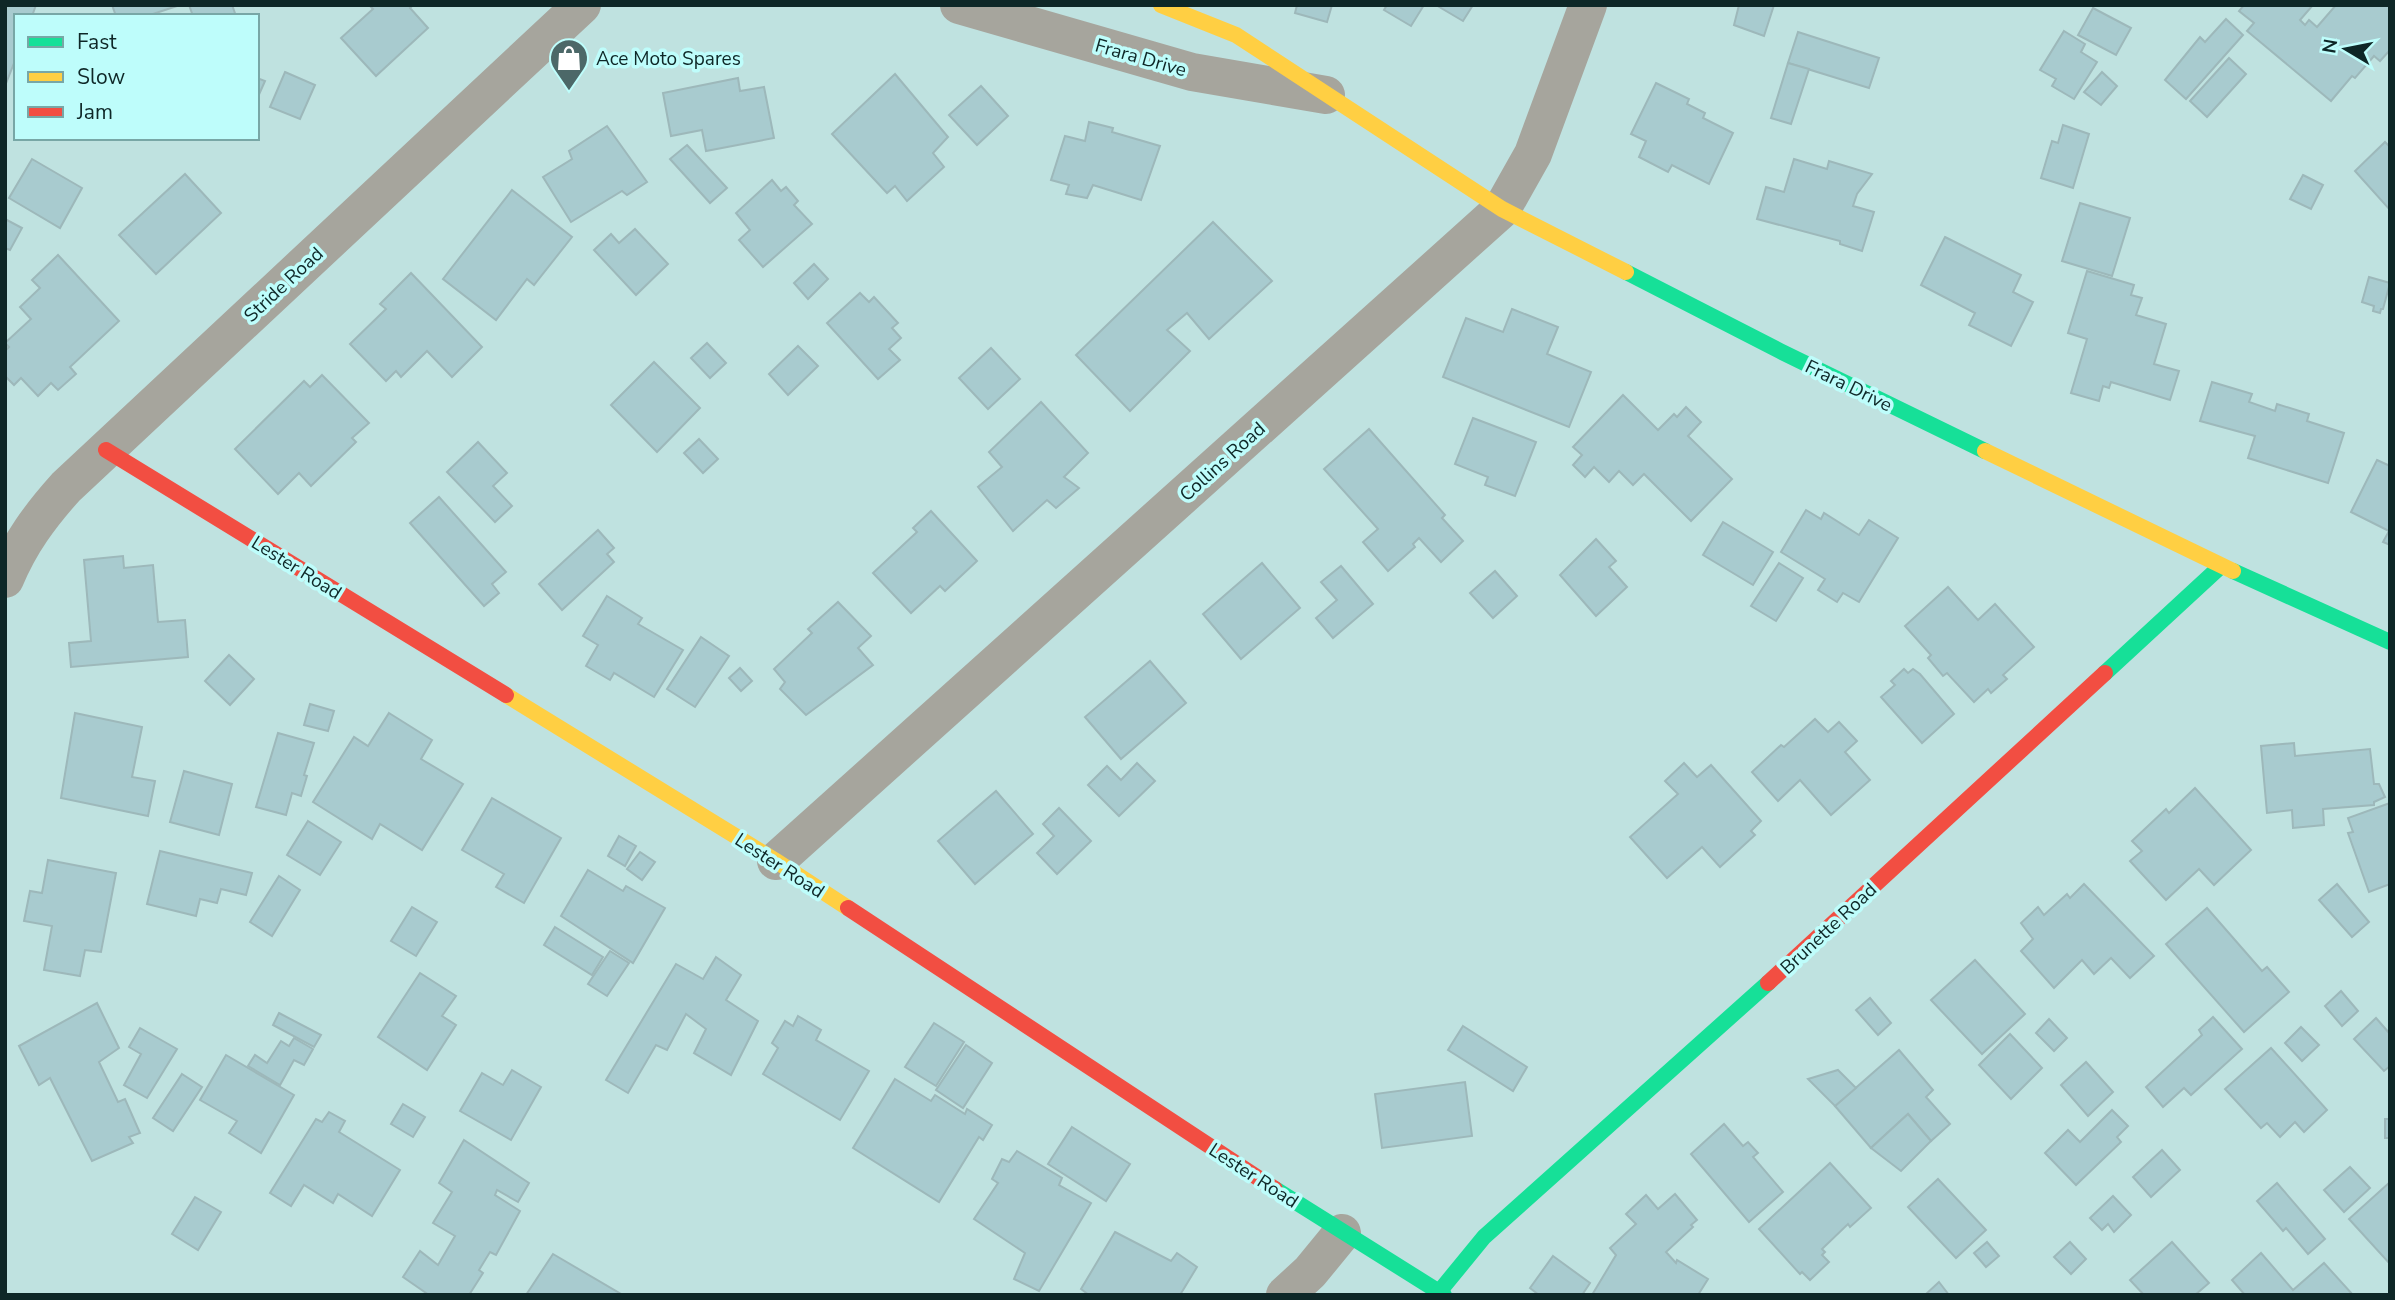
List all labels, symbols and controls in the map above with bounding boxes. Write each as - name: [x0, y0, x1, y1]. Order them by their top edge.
- legend: [14, 14, 259, 140]
- north arrow: [2311, 14, 2381, 84]
- text: Fast: [77, 28, 117, 56]
- street label: Frara Drive: [1092, 33, 1189, 83]
- shop icon: Ace Moto Spares: [548, 37, 590, 92]
- text: N: [2316, 37, 2344, 55]
- place label: Ace Moto Spares: [596, 46, 741, 72]
- text: Slow: [77, 63, 126, 91]
- text: Jam: [76, 98, 113, 126]
- street label: Stride Road: [238, 241, 329, 328]
- street label: Frara Drive: [1801, 354, 1896, 418]
- street label: Collins Road: [1174, 416, 1271, 507]
- street label: Lester Road: [246, 530, 347, 606]
- street label: Lester Road: [730, 827, 829, 905]
- street label: Brunette Road: [1775, 877, 1883, 980]
- street label: Lester Road: [1204, 1137, 1303, 1215]

